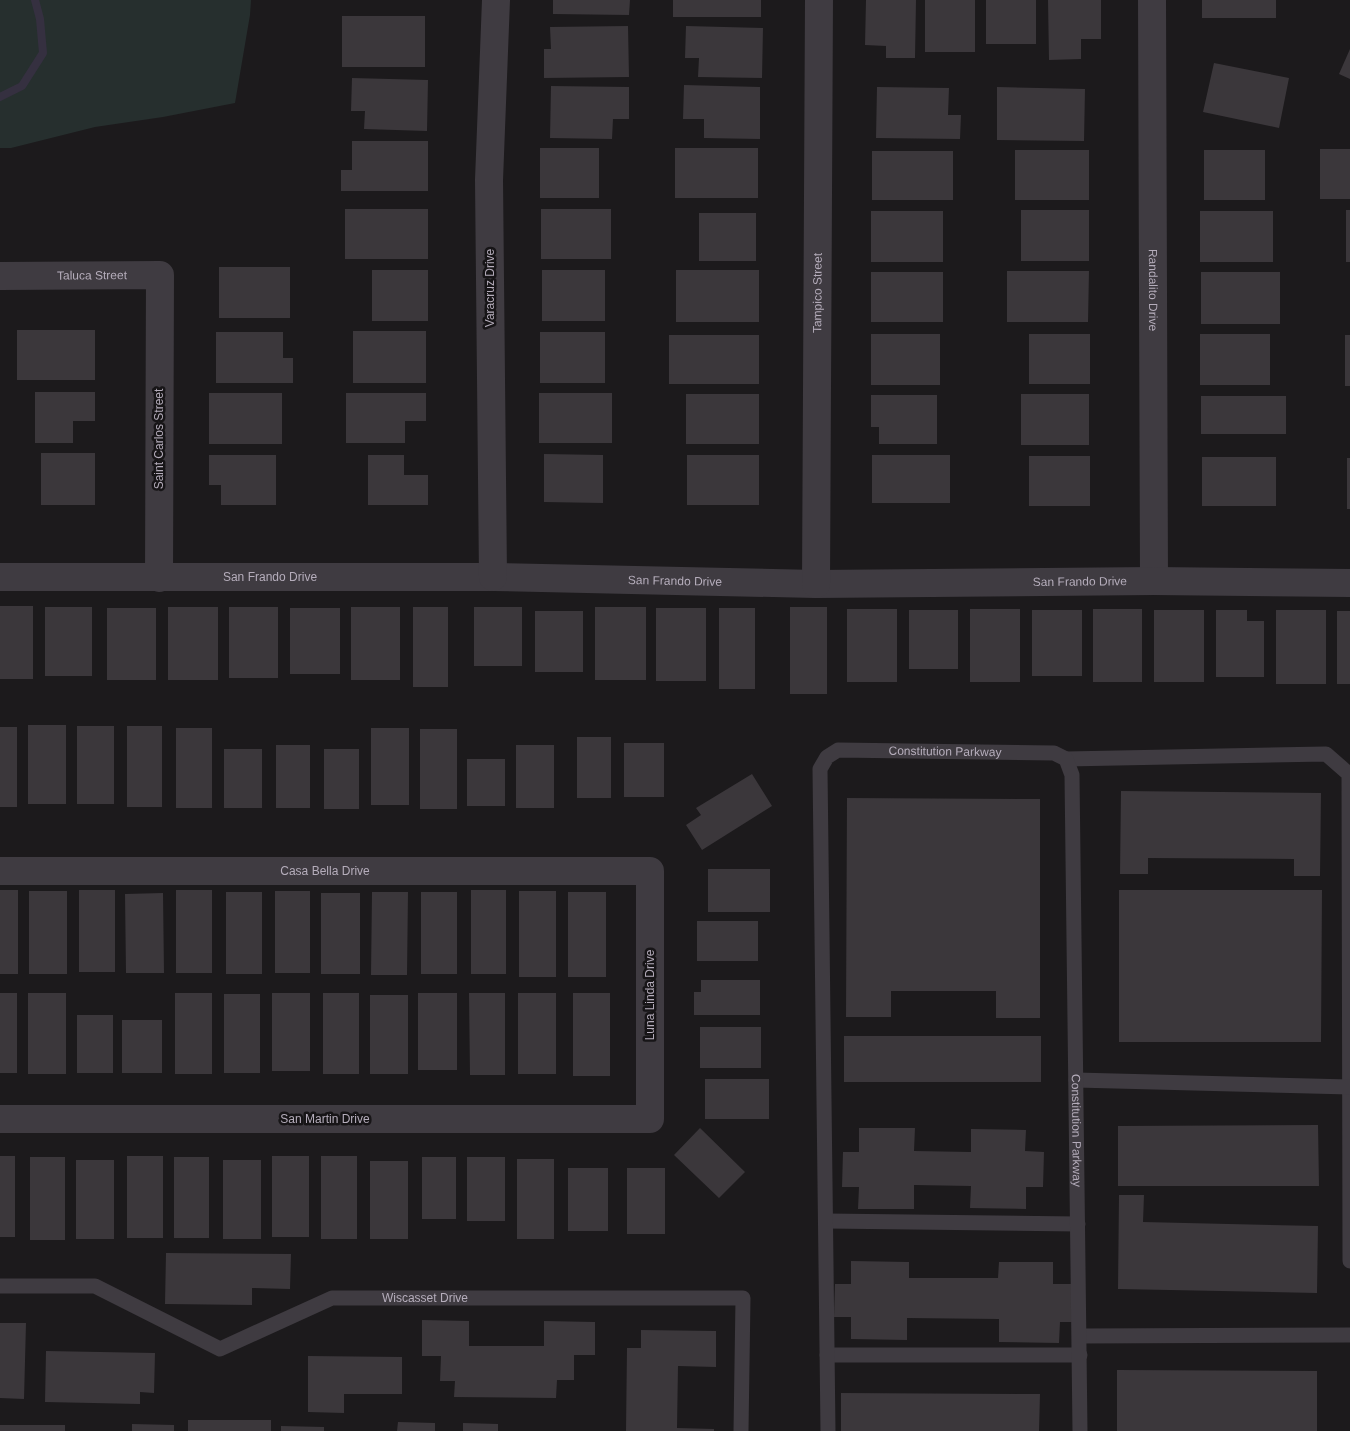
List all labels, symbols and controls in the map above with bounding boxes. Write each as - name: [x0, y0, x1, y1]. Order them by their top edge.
- street label: Varacruz Drive: [483, 248, 497, 327]
- street label: Randalito Drive: [1146, 249, 1160, 331]
- street label: Tampico Street: [810, 252, 825, 333]
- street label: Taluca Street: [57, 268, 128, 283]
- street label: Saint Carlos Street: [152, 388, 166, 489]
- street label: San Frando Drive: [223, 570, 317, 584]
- street label: San Frando Drive: [628, 573, 723, 589]
- street label: San Frando Drive: [1033, 574, 1127, 589]
- street label: Constitution Parkway: [888, 744, 1002, 759]
- street label: Casa Bella Drive: [280, 864, 370, 878]
- street label: Luna Linda Drive: [643, 949, 657, 1040]
- street label: Constitution Parkway: [1069, 1074, 1084, 1187]
- street label: San Martin Drive: [280, 1112, 370, 1126]
- street label: Wiscasset Drive: [382, 1291, 468, 1305]

